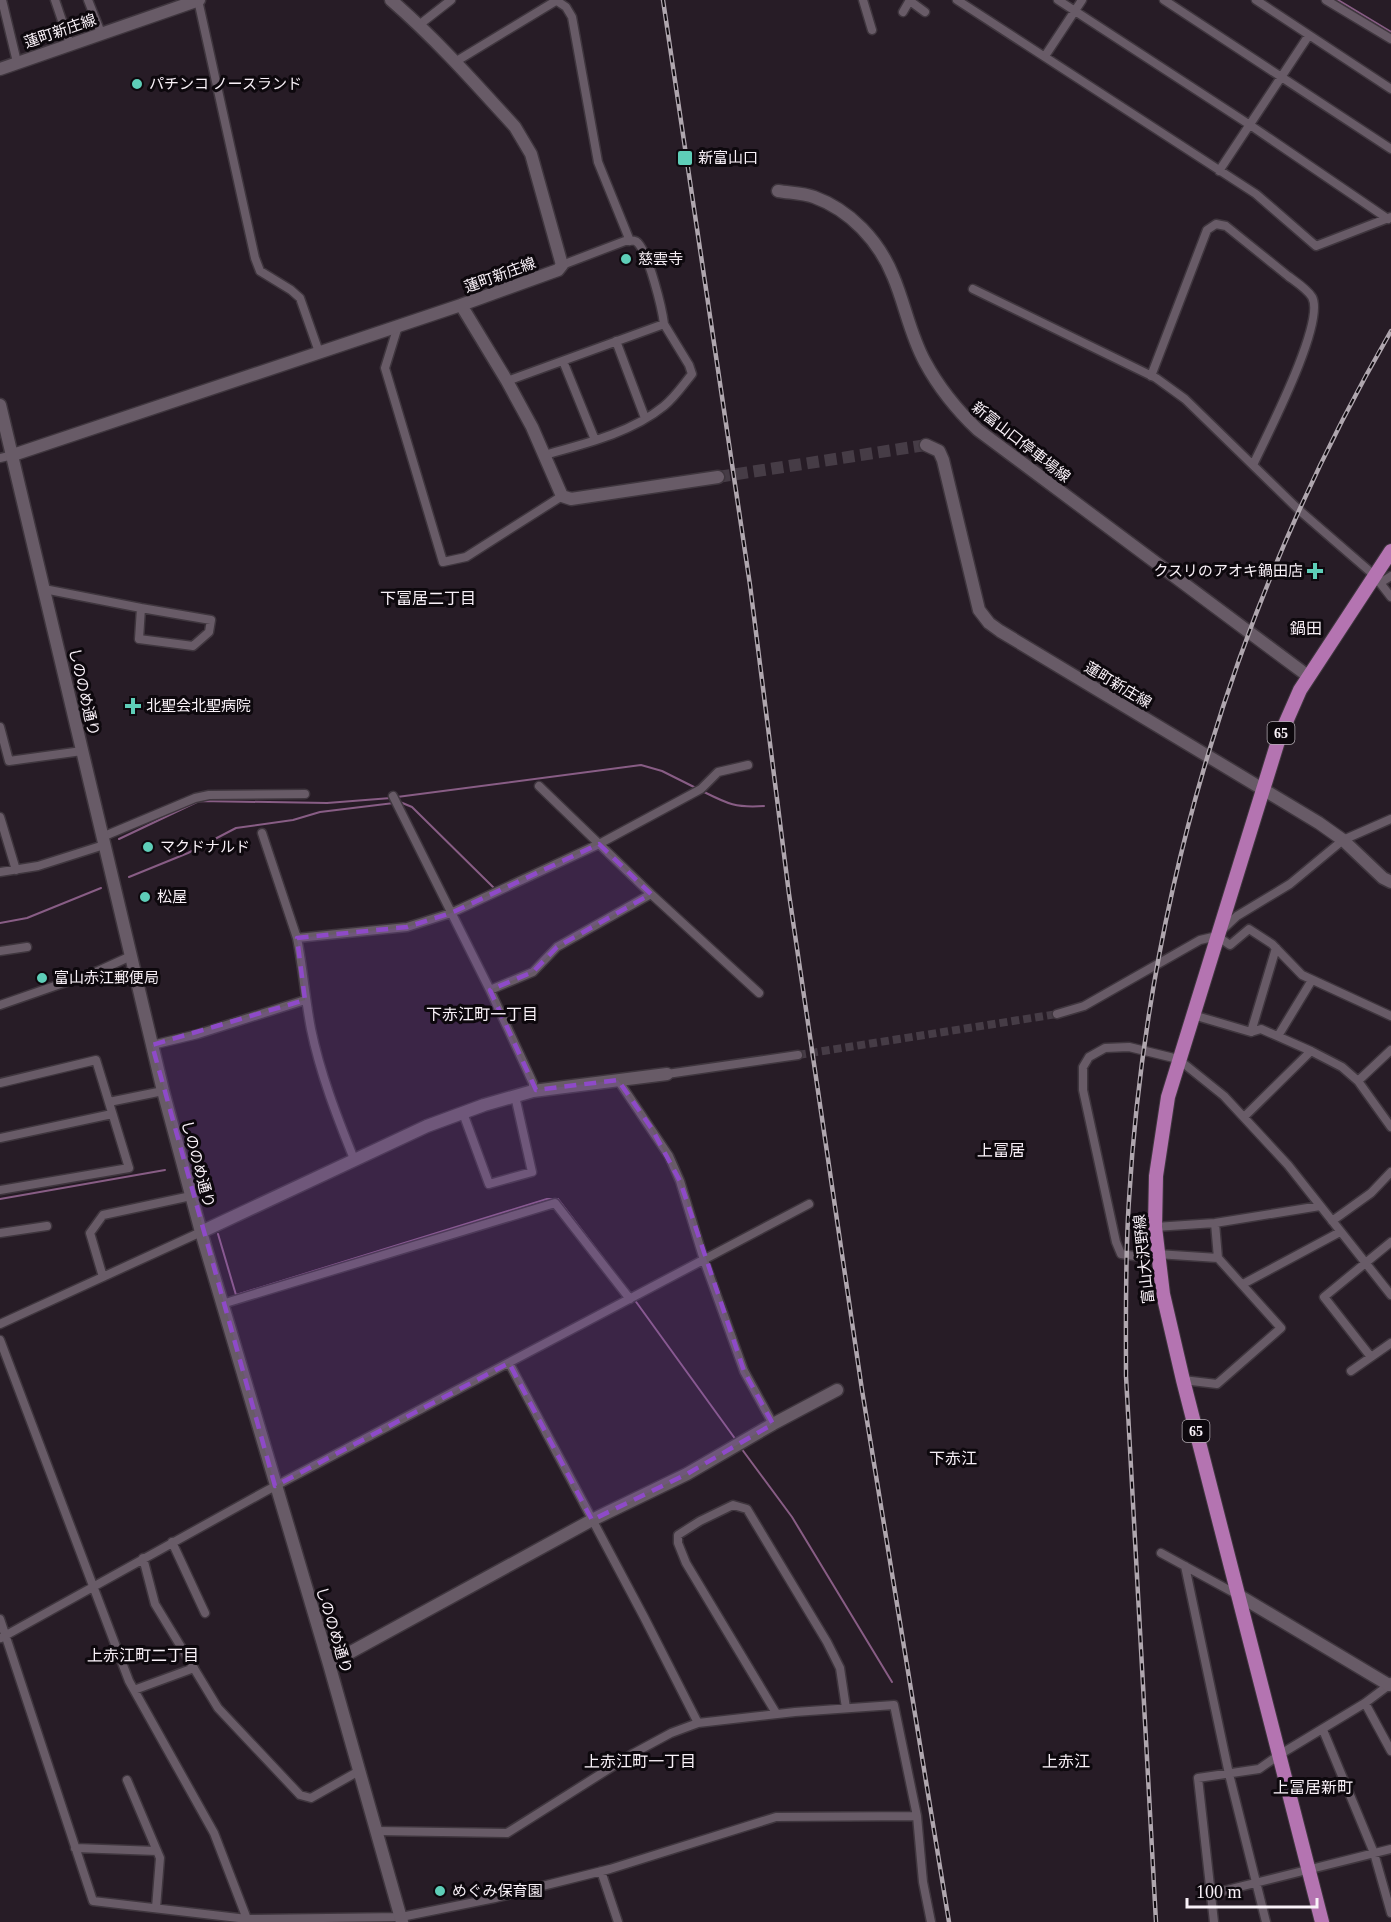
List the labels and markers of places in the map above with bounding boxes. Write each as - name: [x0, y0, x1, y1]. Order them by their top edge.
- place label: パチンコ ノースランド: [149, 76, 302, 92]
- marker: パチンコ ノースランド: [130, 77, 144, 91]
- marker: 新富山口: [676, 149, 694, 167]
- place label: 新富山口: [698, 150, 758, 166]
- place label: 慈雲寺: [638, 251, 683, 267]
- marker: 慈雲寺: [619, 252, 633, 266]
- place label: クスリのアオキ鍋田店: [1153, 563, 1303, 579]
- marker: クスリのアオキ鍋田店: [1308, 564, 1322, 578]
- marker: 北聖会北聖病院: [124, 697, 142, 715]
- place label: 北聖会北聖病院: [146, 697, 251, 714]
- place label: マクドナルド: [160, 839, 250, 855]
- marker: マクドナルド: [141, 840, 155, 854]
- place label: 松屋: [157, 889, 187, 905]
- marker: 松屋: [138, 890, 152, 904]
- place label: 富山赤江郵便局: [54, 970, 159, 986]
- marker: 富山赤江郵便局: [35, 971, 49, 985]
- place label: めぐみ保育園: [452, 1883, 542, 1899]
- marker: めぐみ保育園: [433, 1884, 447, 1898]

